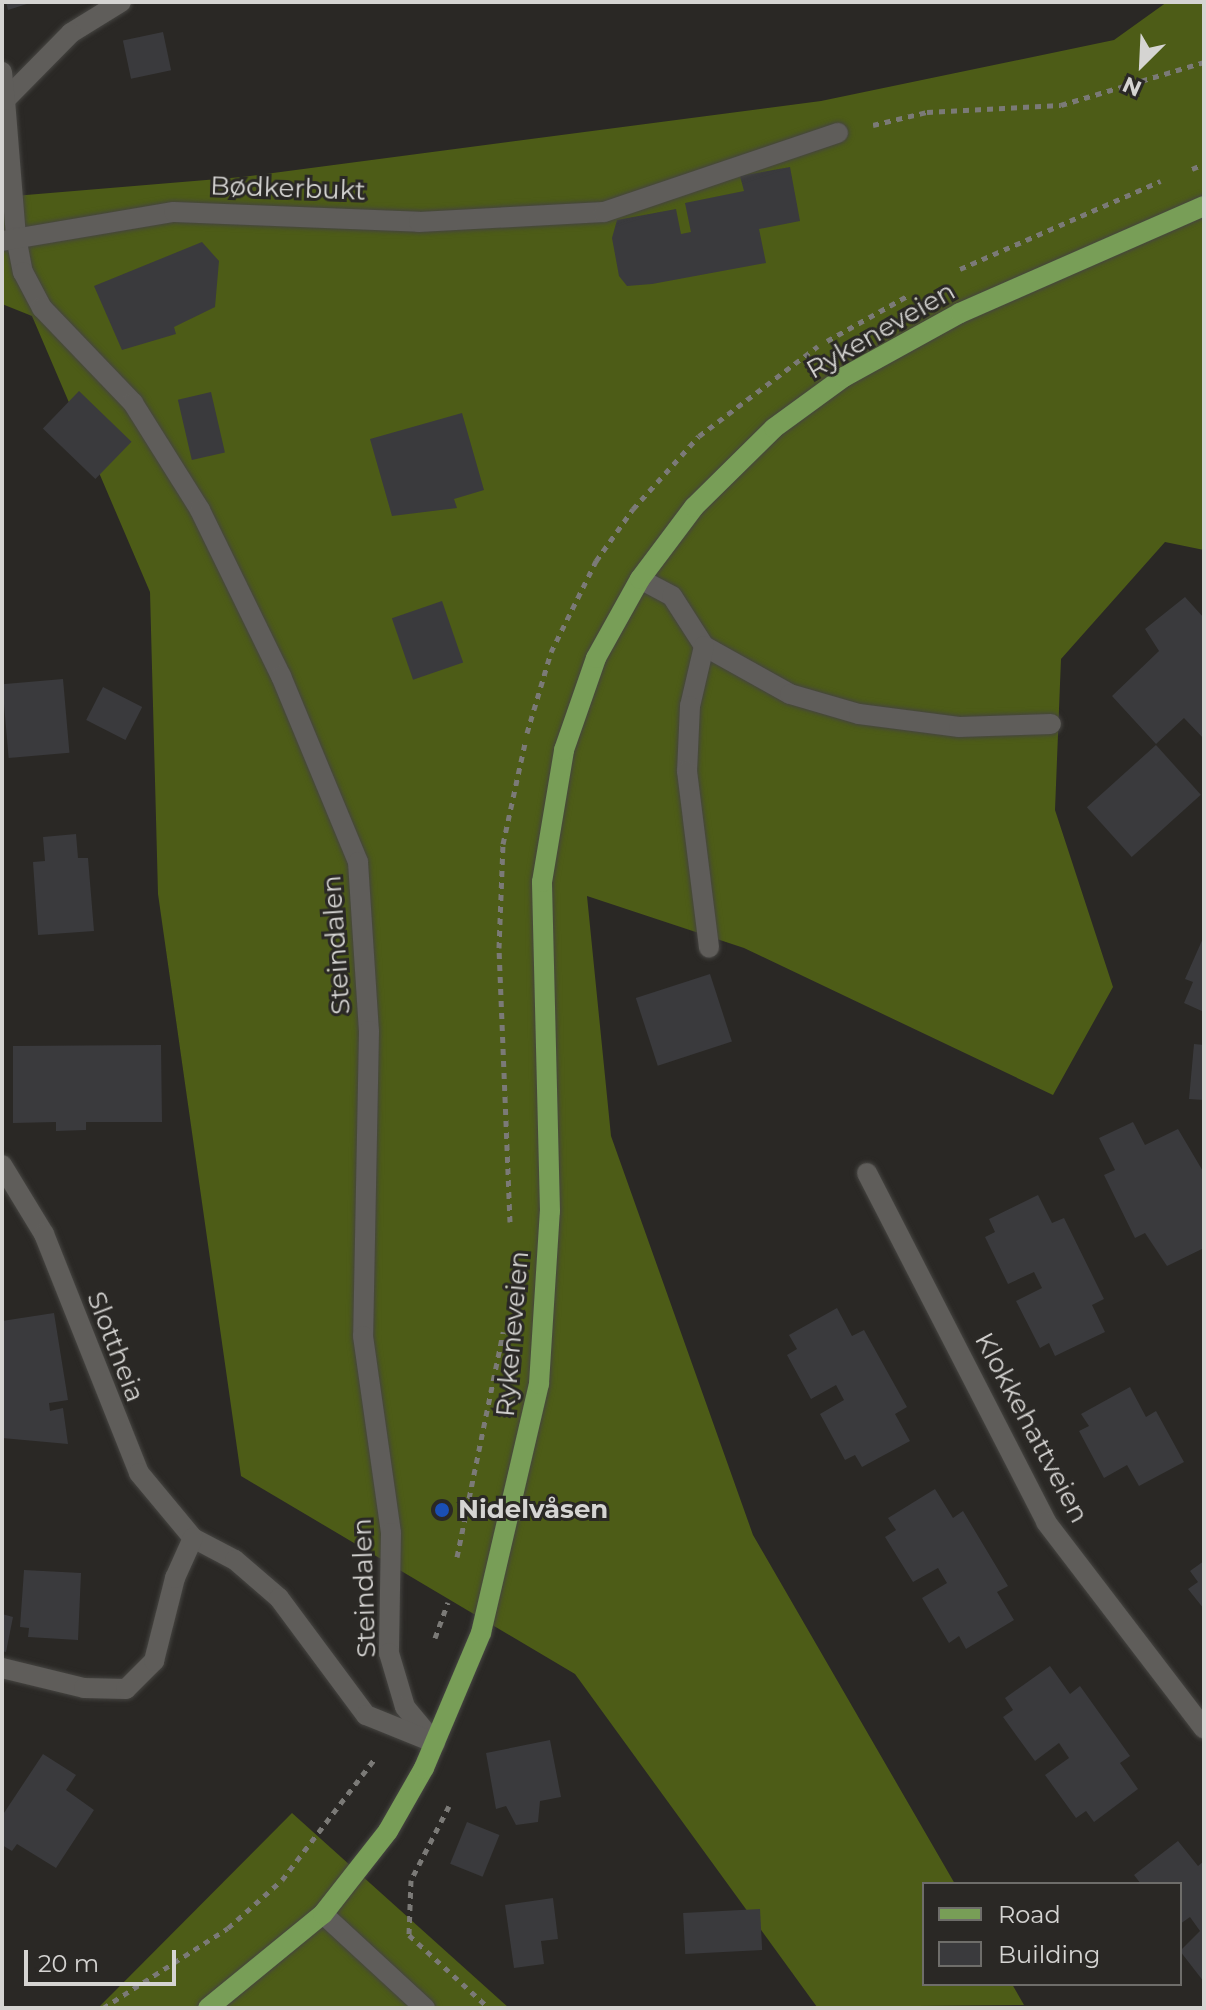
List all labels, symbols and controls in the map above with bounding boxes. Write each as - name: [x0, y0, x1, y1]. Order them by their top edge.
- north arrow: [1102, 24, 1182, 104]
- text: N: [1118, 70, 1146, 102]
- street label: Bødkerbukt: [210, 171, 366, 207]
- street label: Rykeneveien: [801, 276, 961, 386]
- street label: Steindalen: [317, 874, 357, 1016]
- street label: Rykeneveien: [490, 1250, 536, 1418]
- street label: Slottheia: [80, 1287, 150, 1407]
- street label: Klokkehattveien: [968, 1327, 1094, 1529]
- place label: Nidelvåsen: [458, 1494, 608, 1526]
- marker: Nidelvåsen: [433, 1501, 451, 1519]
- street label: Steindalen: [347, 1518, 383, 1658]
- legend: [922, 1882, 1182, 1986]
- text: Road: [998, 1900, 1061, 1929]
- scale bar: [28, 1934, 180, 1984]
- text: Building: [998, 1940, 1101, 1969]
- text: 20 m: [38, 1949, 99, 1978]

